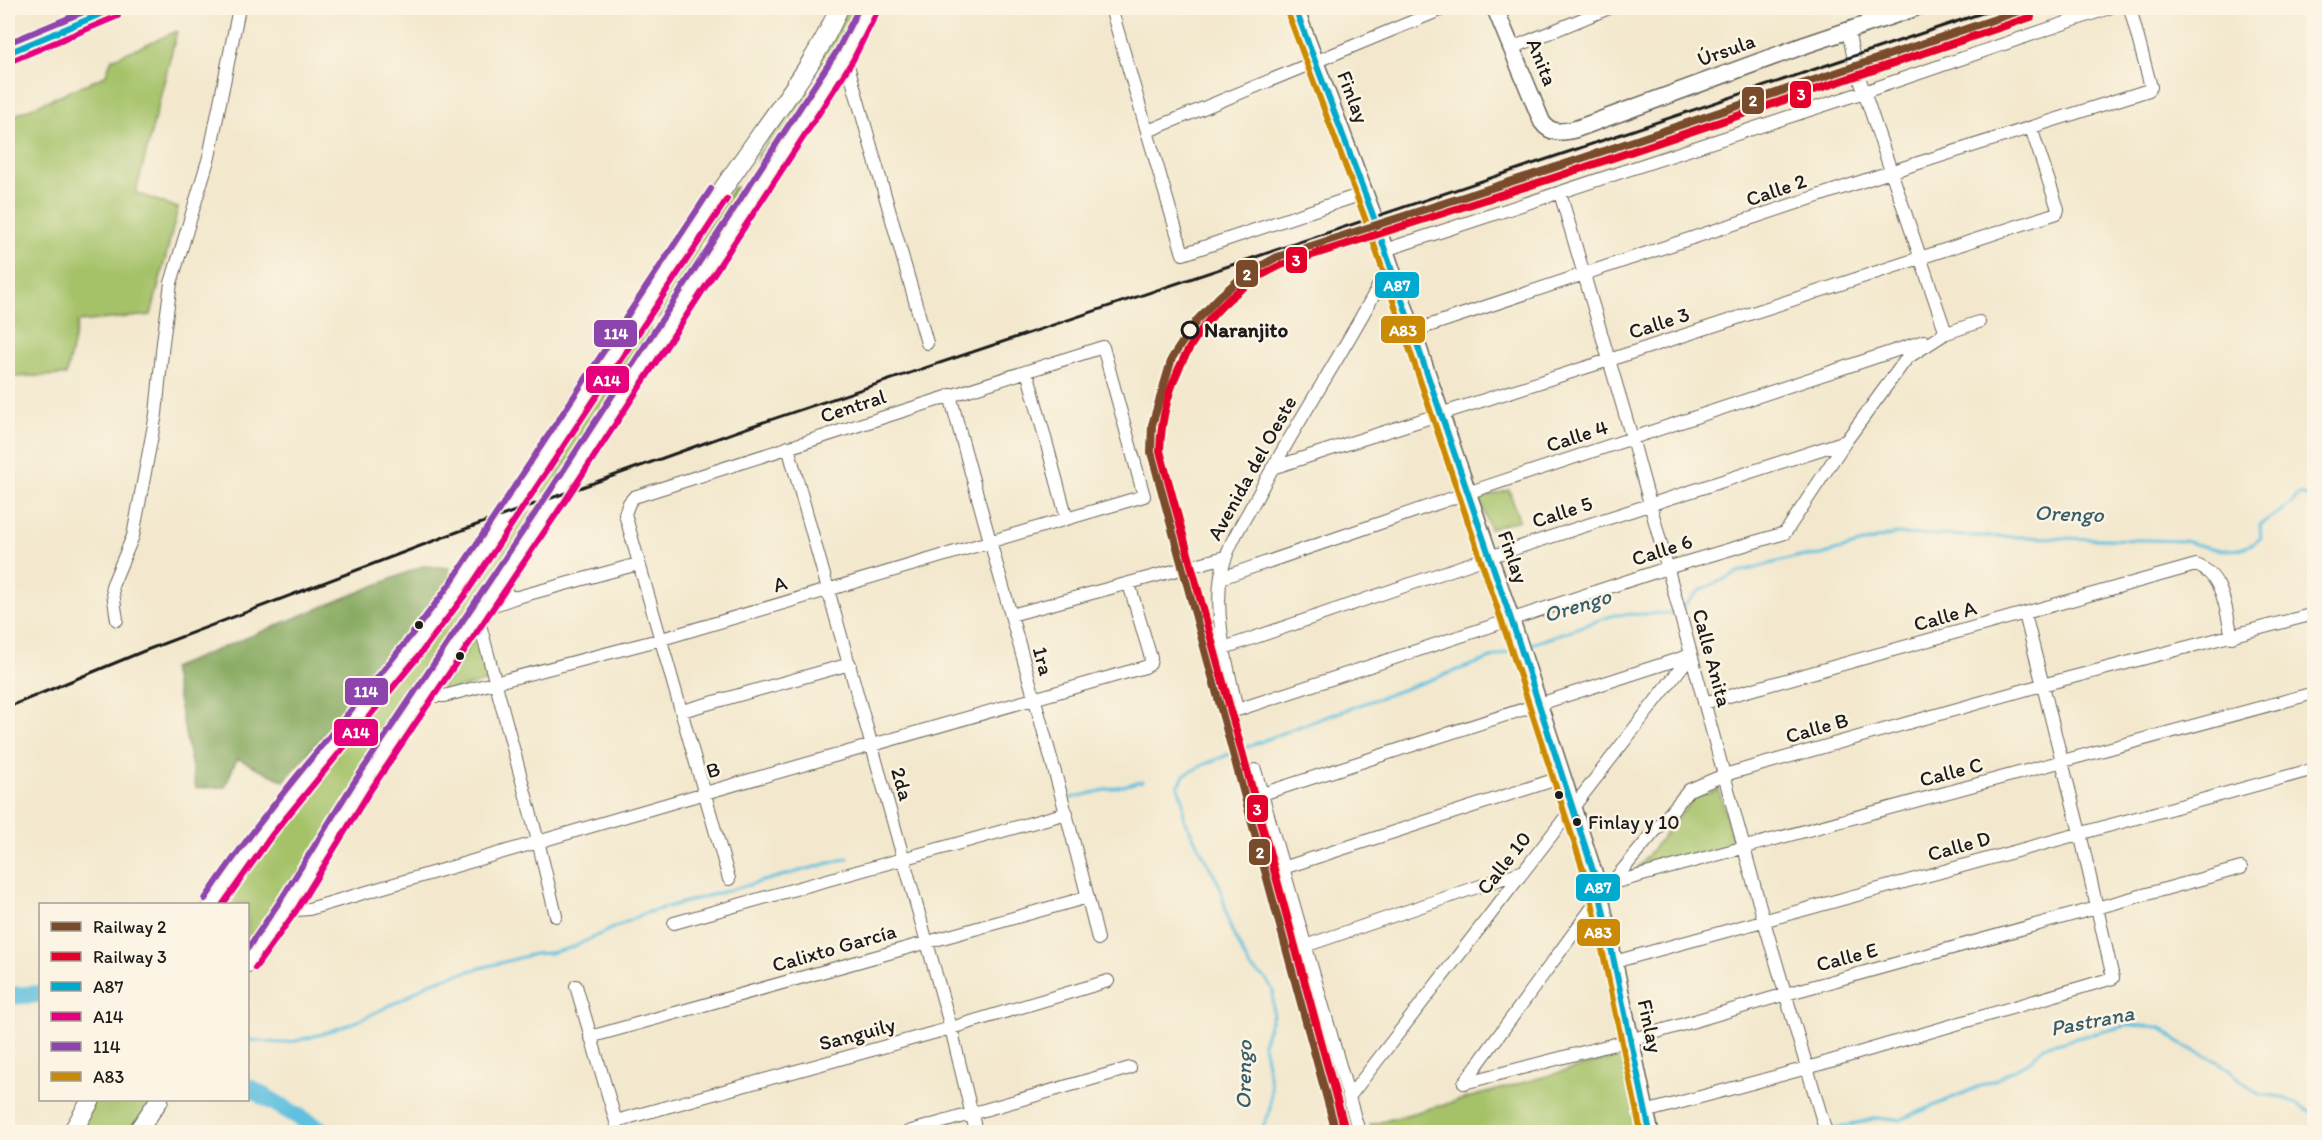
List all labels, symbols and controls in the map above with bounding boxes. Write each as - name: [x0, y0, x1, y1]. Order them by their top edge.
- street label: Úrsula: [1694, 28, 1758, 71]
- street label: Anita: [1522, 34, 1563, 89]
- street label: Finlay: [1332, 67, 1375, 127]
- line badge: 3: [1789, 80, 1812, 109]
- text: 3: [1797, 85, 1806, 104]
- line badge: 2: [1741, 86, 1765, 115]
- text: 2: [1749, 91, 1758, 110]
- street label: Calle 2: [1742, 168, 1809, 211]
- line badge: 3: [1285, 246, 1308, 274]
- text: 3: [1292, 251, 1301, 270]
- line badge: 2: [1235, 259, 1259, 288]
- text: 2: [1243, 265, 1252, 284]
- line badge: A87: [1374, 271, 1420, 299]
- text: A87: [1383, 276, 1411, 295]
- street label: Calle 3: [1625, 301, 1692, 344]
- line badge: A83: [1380, 315, 1426, 344]
- place label: Naranjito: [1204, 317, 1288, 343]
- line badge: 114: [593, 319, 638, 348]
- marker: Naranjito: [1181, 321, 1199, 339]
- text: A83: [1388, 321, 1417, 340]
- text: 114: [604, 324, 629, 343]
- line badge: A14: [585, 365, 630, 394]
- text: A14: [592, 371, 621, 390]
- street label: Central: [817, 383, 889, 428]
- street label: Avenida del Oeste: [1202, 391, 1302, 544]
- street label: Calle 4: [1543, 414, 1611, 457]
- street label: Calle 5: [1528, 490, 1595, 533]
- water label: Orengo: [2034, 499, 2105, 528]
- street label: Finlay: [1493, 527, 1534, 587]
- street label: Calle 6: [1628, 528, 1695, 571]
- street label: A: [770, 569, 790, 597]
- water label: Orengo: [1540, 582, 1615, 629]
- street label: Calle A: [1910, 594, 1980, 636]
- street label: Calle Anita: [1687, 606, 1738, 710]
- unlabelled marker: [413, 619, 425, 631]
- street label: 1ra: [1028, 644, 1059, 678]
- unlabelled marker: [454, 650, 466, 662]
- line badge: 114: [344, 677, 389, 706]
- text: 114: [354, 682, 379, 701]
- street label: Calle B: [1783, 707, 1851, 748]
- line badge: A14: [333, 718, 379, 747]
- text: A14: [341, 723, 370, 742]
- street label: Calle C: [1916, 751, 1985, 792]
- street label: B: [703, 756, 723, 783]
- street label: 2da: [886, 764, 919, 803]
- unlabelled marker: [1553, 789, 1565, 801]
- line badge: 3: [1246, 794, 1269, 823]
- text: 3: [1253, 800, 1262, 819]
- place label: Finlay y 10: [1588, 810, 1680, 834]
- marker: Finlay y 10: [1571, 816, 1583, 828]
- street label: Calle D: [1924, 825, 1993, 866]
- street label: Calle 10: [1471, 826, 1536, 899]
- line badge: 2: [1248, 838, 1271, 866]
- text: 2: [1256, 843, 1265, 862]
- line badge: A87: [1575, 873, 1621, 902]
- text: A87: [1584, 878, 1612, 897]
- legend: [39, 903, 249, 1101]
- text: Railway 2: [93, 916, 167, 938]
- street label: Calixto García: [769, 918, 899, 977]
- line badge: A83: [1576, 918, 1621, 947]
- text: A83: [1583, 923, 1612, 942]
- street label: Calle E: [1813, 936, 1880, 977]
- text: Railway 3: [93, 946, 167, 968]
- text: A87: [93, 976, 123, 998]
- street label: Finlay: [1633, 997, 1668, 1055]
- water label: Pastrana: [2048, 999, 2137, 1042]
- text: A14: [93, 1006, 124, 1028]
- street label: Sanguily: [816, 1011, 898, 1056]
- text: 114: [93, 1036, 121, 1058]
- water label: Orengo: [1229, 1039, 1258, 1110]
- text: A83: [93, 1066, 124, 1088]

